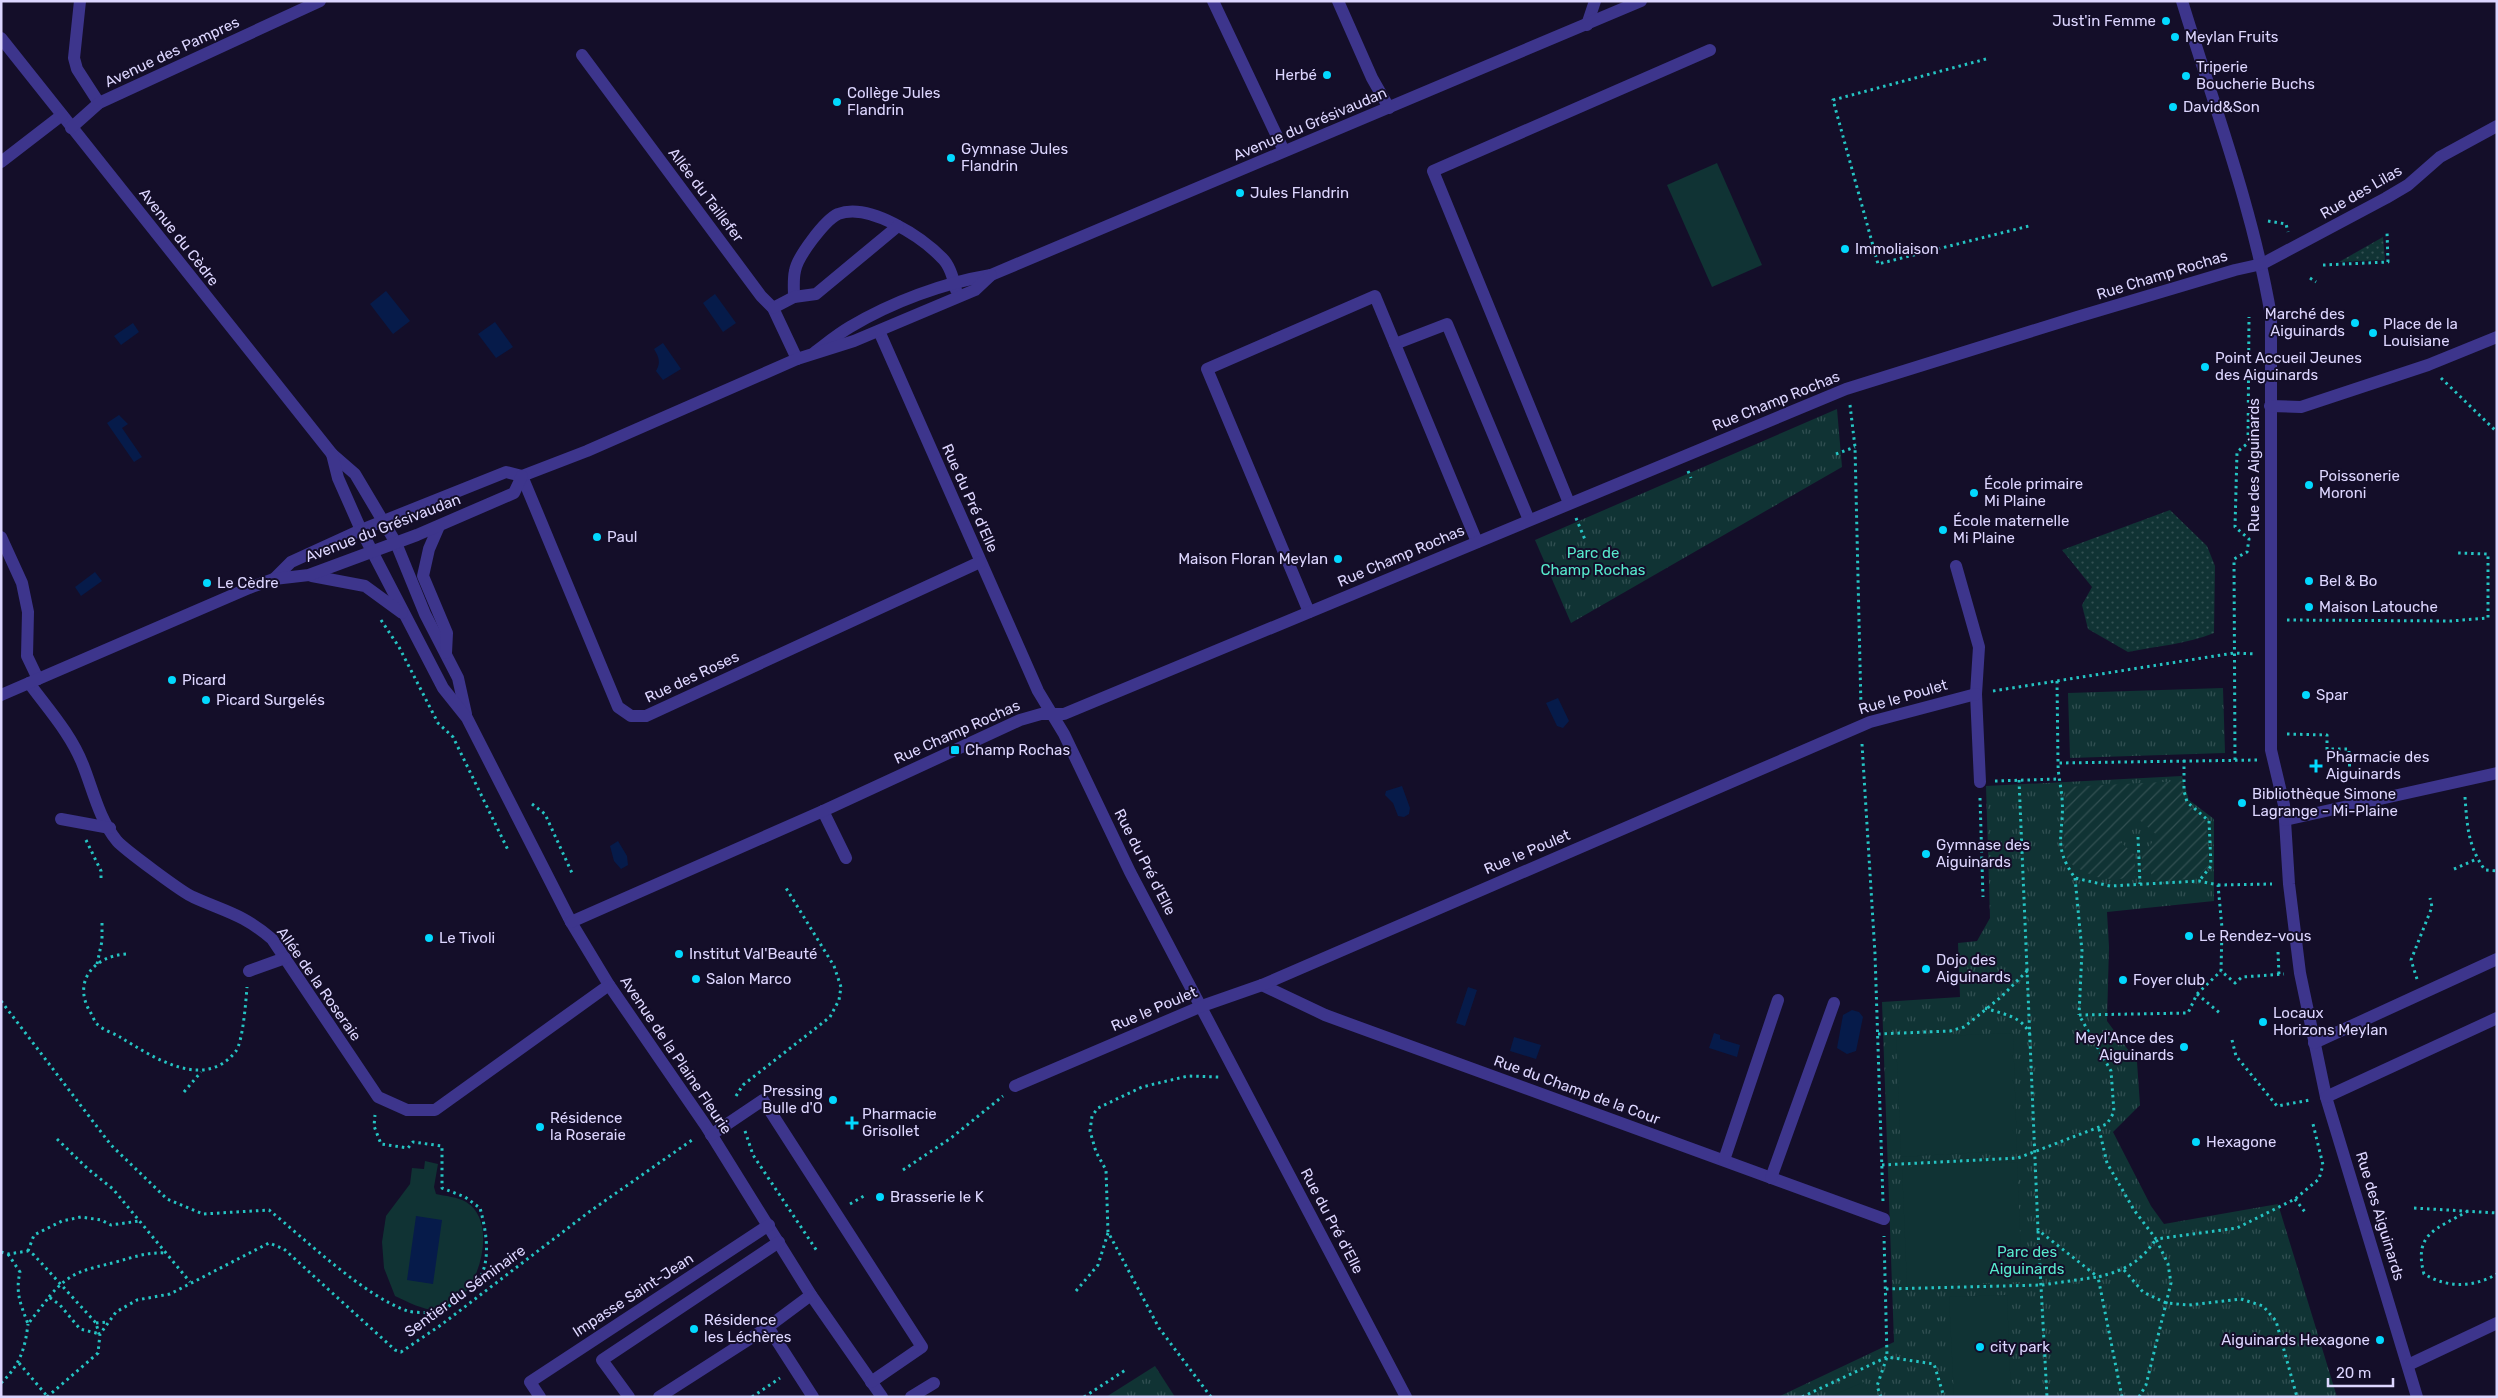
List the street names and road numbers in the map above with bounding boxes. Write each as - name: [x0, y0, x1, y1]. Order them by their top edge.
- street label: Avenue des Pampres: [102, 13, 243, 91]
- street label: Avenue du Grésivaudan: [1231, 83, 1389, 165]
- street label: Allée du Taillefer: [665, 144, 748, 246]
- street label: Rue des Lilas: [2317, 161, 2405, 223]
- street label: Avenue du Cèdre: [135, 185, 223, 289]
- street label: Rue Champ Rochas: [2094, 246, 2230, 303]
- street label: Rue Champ Rochas: [1710, 367, 1843, 435]
- street label: Rue des Aiguinards: [2245, 398, 2263, 532]
- street label: Rue du Pré d'Elle: [938, 441, 1002, 555]
- street label: Avenue du Grésivaudan: [303, 490, 463, 566]
- street label: Rue Champ Rochas: [1335, 521, 1467, 591]
- street label: Rue des Roses: [642, 647, 742, 707]
- street label: Rue le Poulet: [1856, 676, 1950, 718]
- street label: Rue Champ Rochas: [891, 696, 1023, 768]
- street label: Rue du Pré d'Elle: [1110, 806, 1180, 918]
- street label: Rue le Poulet: [1481, 826, 1573, 878]
- street label: Allée de la Roseraie: [273, 924, 365, 1044]
- street label: Avenue de la Plaine Fleurie: [616, 973, 736, 1137]
- street label: Rue le Poulet: [1108, 983, 1200, 1035]
- street label: Rue du Champ de la Cour: [1491, 1051, 1663, 1129]
- street label: Rue des Aiguinards: [2352, 1149, 2408, 1283]
- street label: Rue du Pré d'Elle: [1297, 1165, 1367, 1277]
- street label: Sentier du Séminaire: [401, 1241, 529, 1341]
- street label: Impasse Saint-Jean: [569, 1249, 697, 1341]

